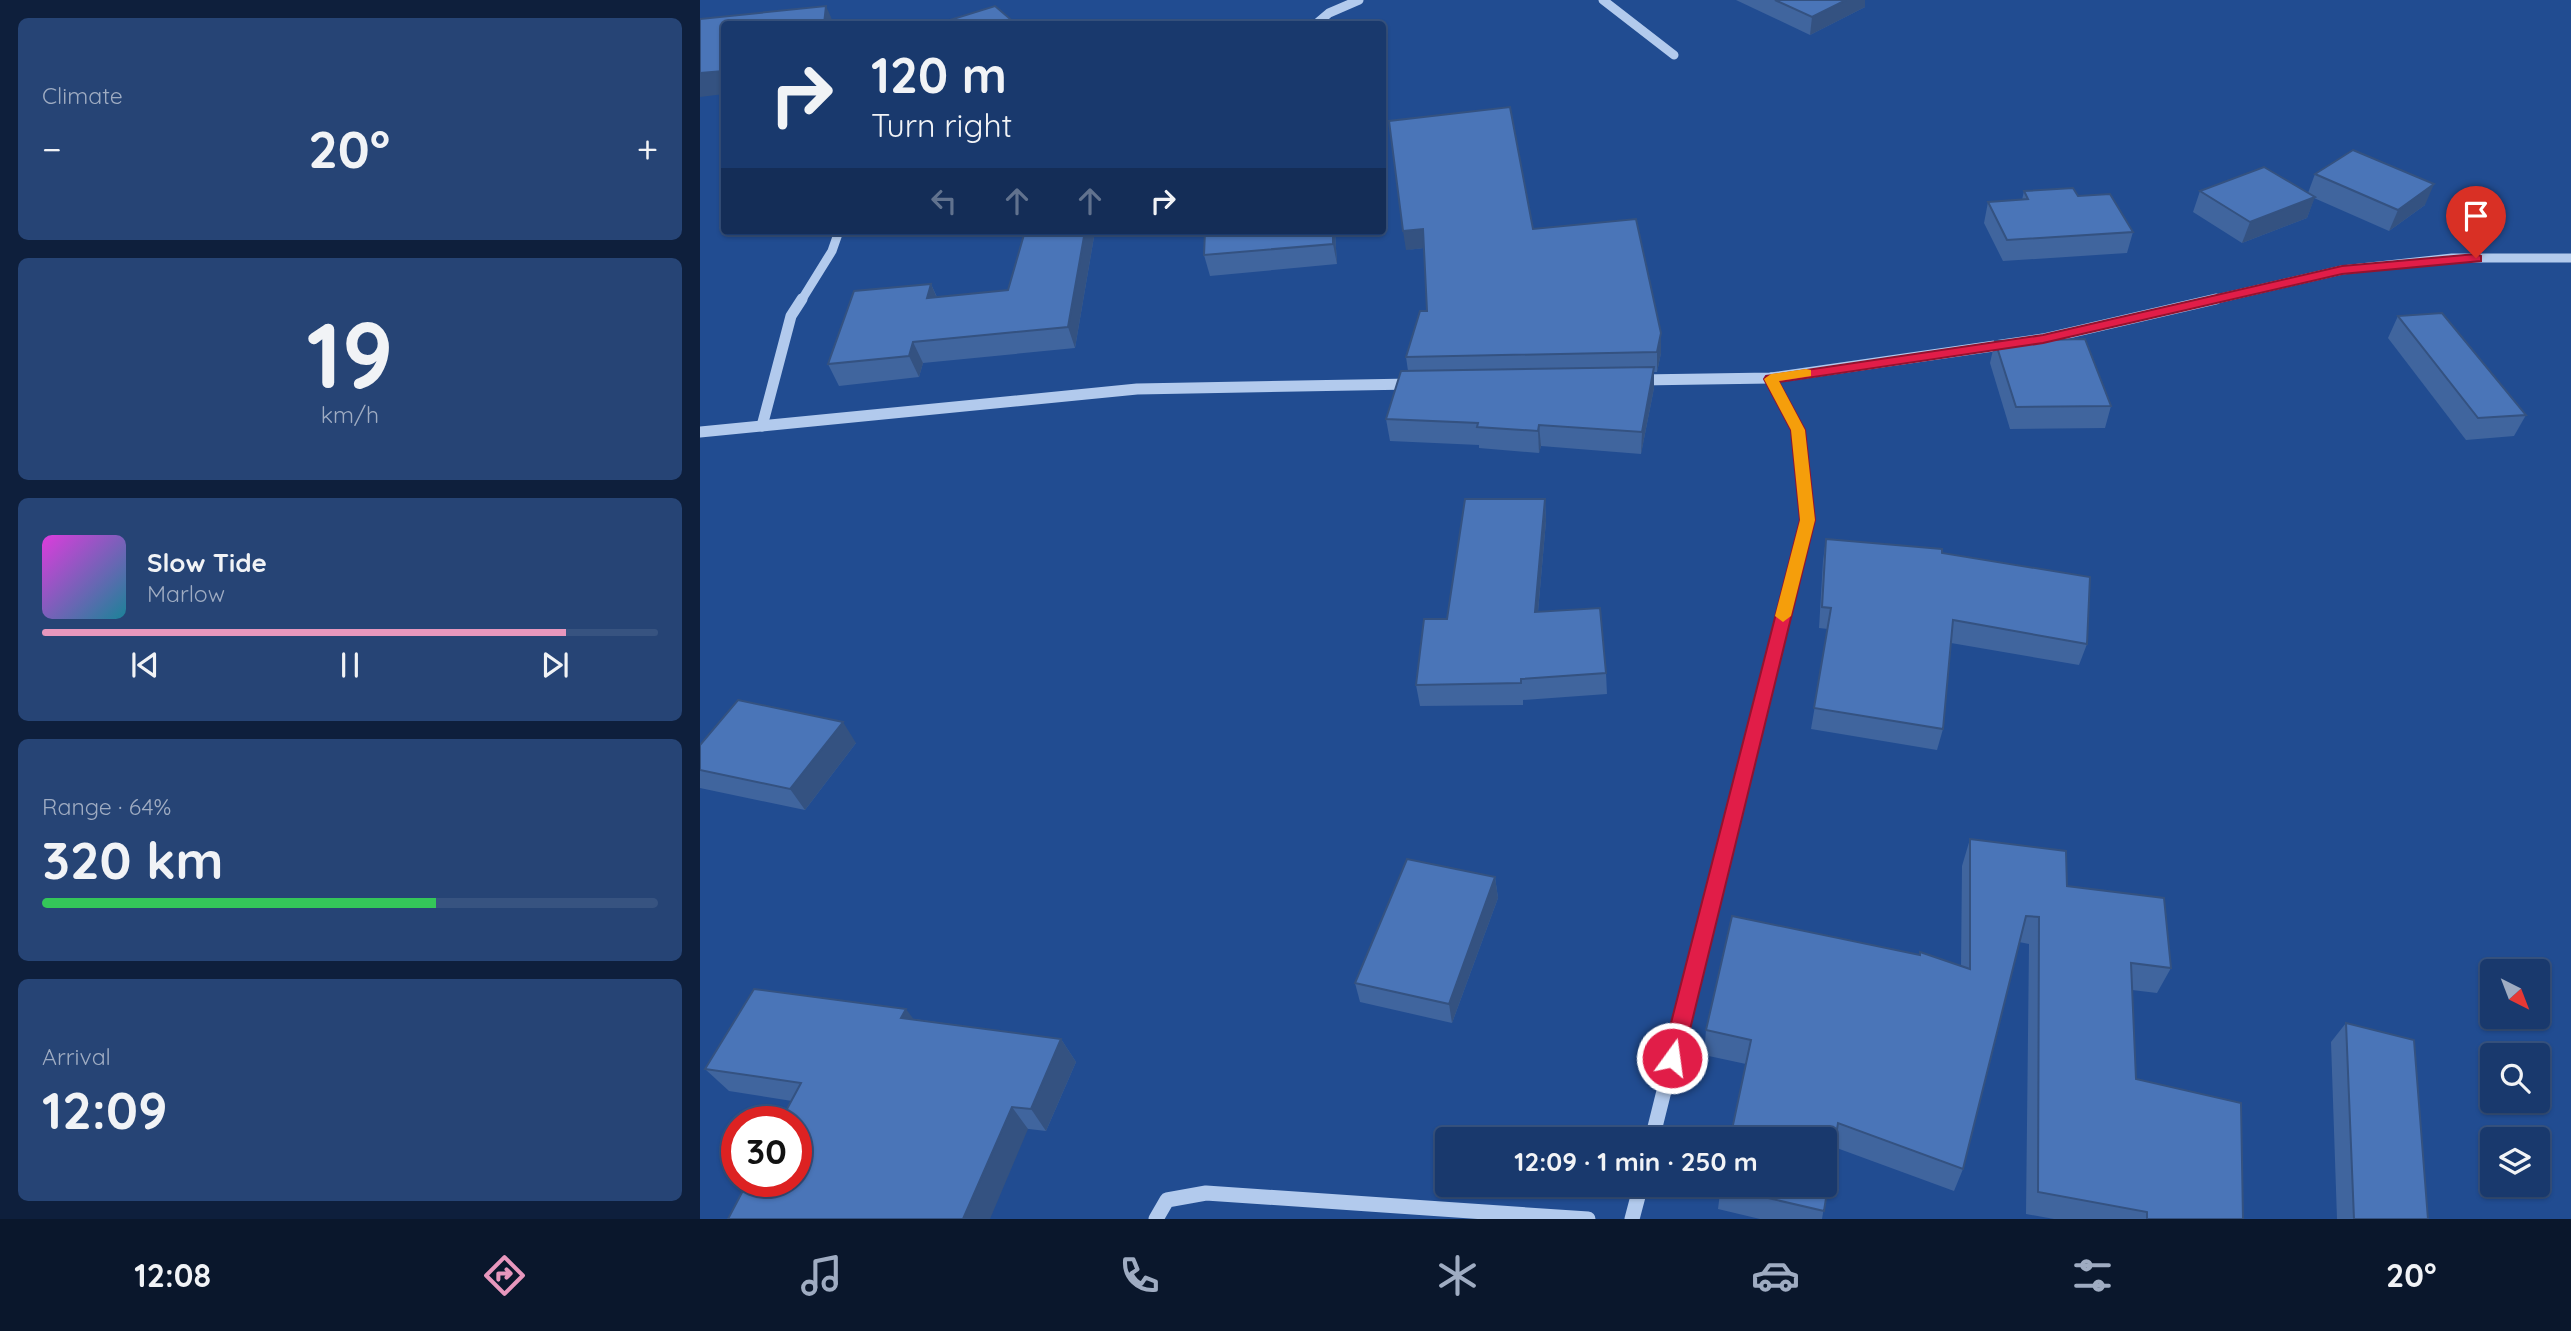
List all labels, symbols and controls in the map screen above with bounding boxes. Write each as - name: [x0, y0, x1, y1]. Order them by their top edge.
- text: 120 m: [871, 44, 1007, 105]
- icon: right: [756, 49, 847, 140]
- text: Climate: [42, 81, 123, 110]
- text: Turn right: [871, 105, 1012, 145]
- text: 20°: [308, 116, 390, 181]
- text: −: [42, 125, 62, 173]
- text: +: [637, 125, 658, 173]
- icon: left: [925, 182, 963, 220]
- icon: ahead: [998, 182, 1036, 220]
- icon: ahead: [1071, 182, 1109, 220]
- icon: right: [1144, 182, 1182, 220]
- pin: [2446, 186, 2506, 258]
- icon: arrive: [2457, 197, 2495, 235]
- text: 19: [306, 297, 394, 411]
- text: km/h: [321, 400, 379, 429]
- text: Slow Tide: [147, 546, 267, 579]
- text: Marlow: [147, 579, 225, 608]
- icon: previous: [126, 646, 164, 684]
- icon: pause: [331, 646, 369, 684]
- icon: next: [536, 646, 574, 684]
- text: Range · 64%: [42, 792, 171, 821]
- text: 320 km: [42, 827, 224, 892]
- north arrow: [2480, 959, 2550, 1029]
- map controls: [2480, 959, 2550, 1197]
- position arrow: [1635, 1021, 1709, 1095]
- text: Arrival: [42, 1042, 111, 1071]
- button: search: [2480, 1043, 2550, 1113]
- text: 12:09: [42, 1077, 167, 1142]
- speed limit sign: 30: [721, 1106, 812, 1197]
- button: layers: [2480, 1127, 2550, 1197]
- text: 12:09 · 1 min · 250 m: [1514, 1145, 1758, 1178]
- icon: directions: [480, 1251, 529, 1300]
- icon: music: [797, 1251, 846, 1300]
- icon: phone: [1115, 1251, 1164, 1300]
- icon: climate: [1433, 1251, 1482, 1300]
- icon: car: [1751, 1251, 1800, 1300]
- icon: filters: [2068, 1251, 2117, 1300]
- text: 12:08: [134, 1255, 211, 1295]
- text: 20°: [2386, 1255, 2437, 1295]

